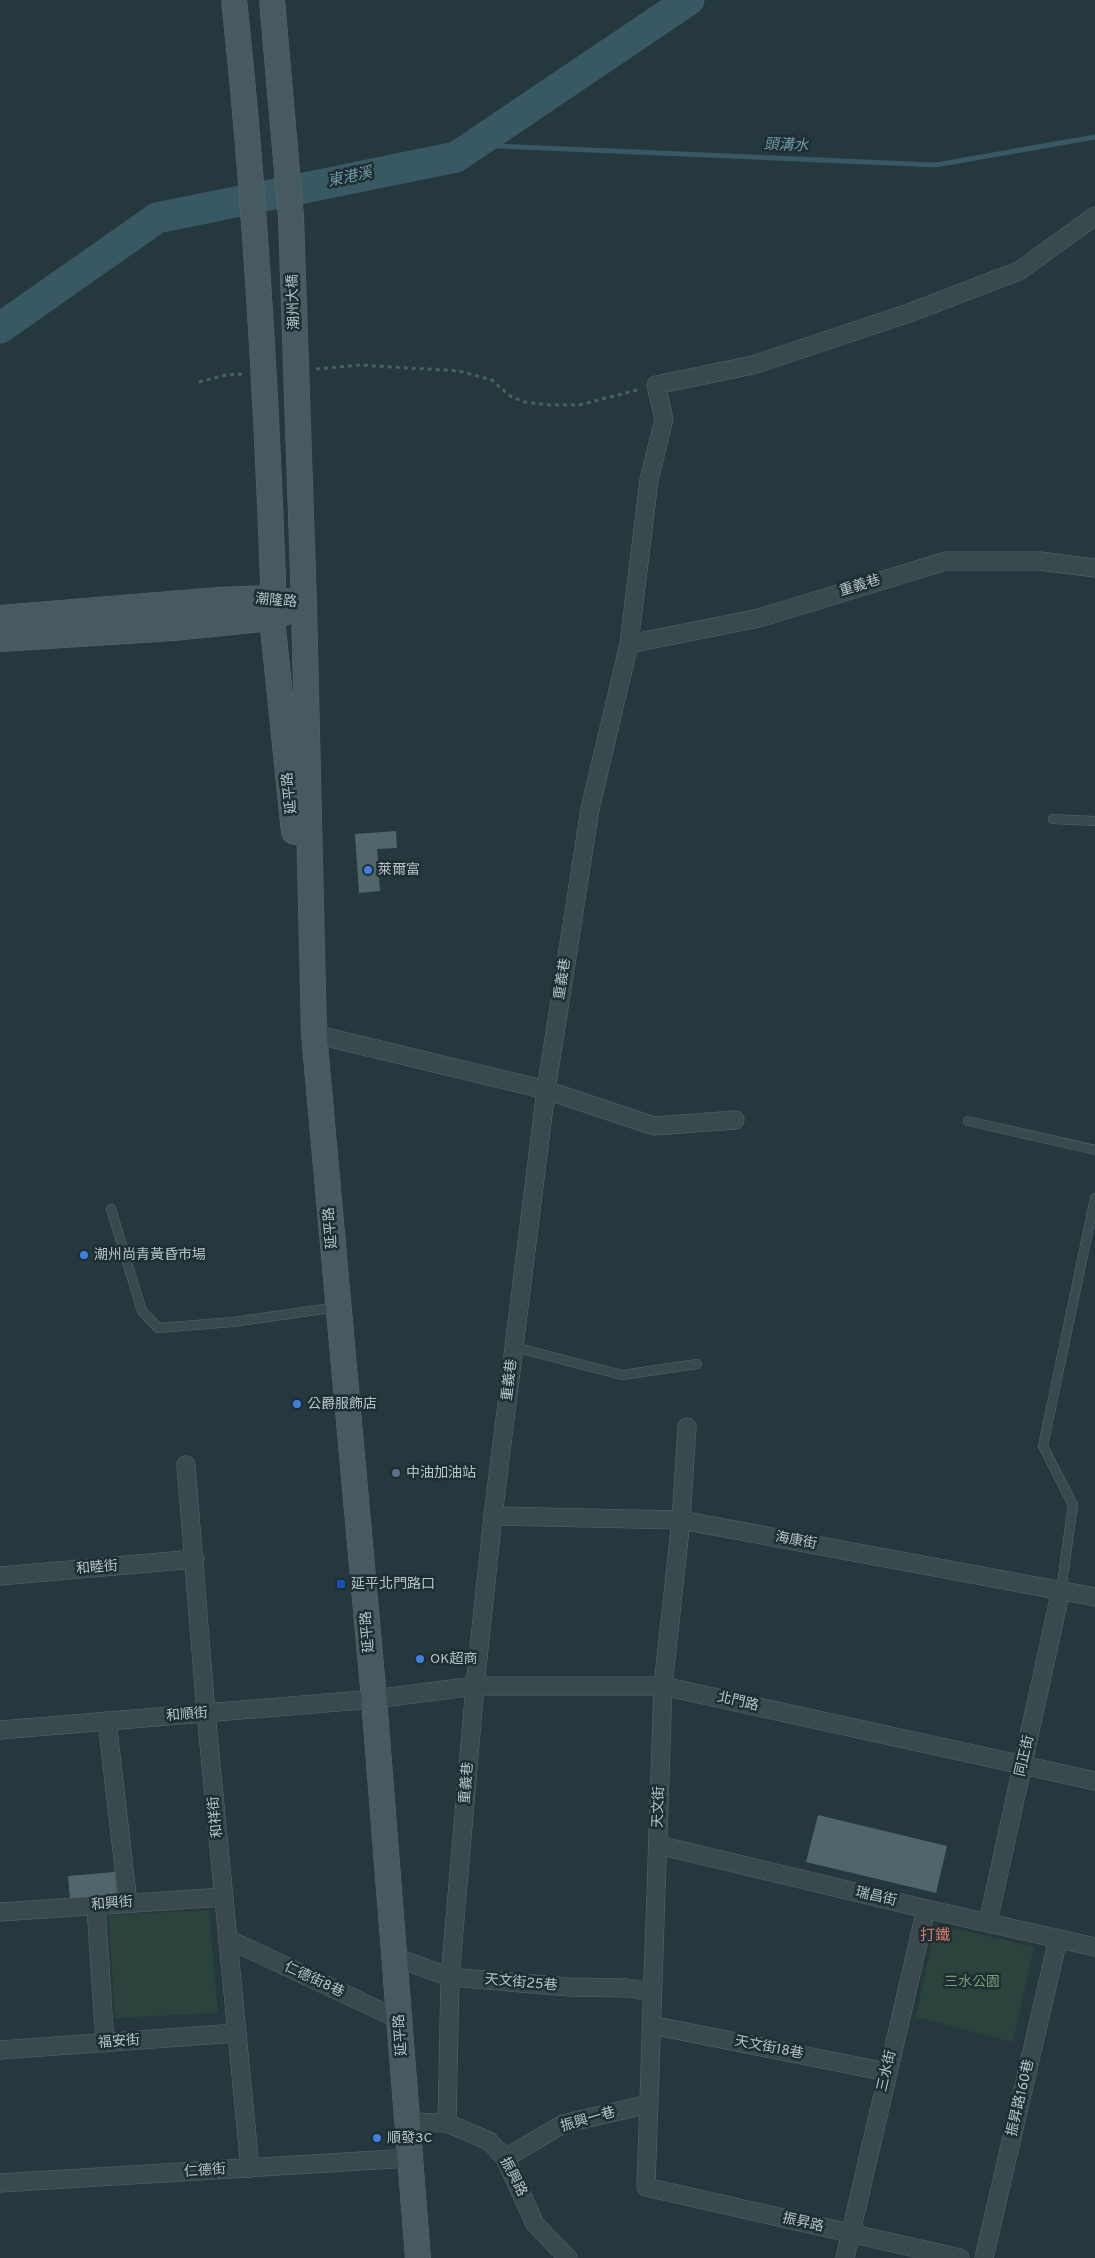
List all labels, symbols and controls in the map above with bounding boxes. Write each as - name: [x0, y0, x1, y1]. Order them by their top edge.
- water label: 頭溝水: [763, 136, 810, 156]
- water label: 東港溪: [326, 164, 376, 192]
- street label: 潮州大橋: [284, 274, 303, 330]
- street label: 重義巷: [837, 572, 883, 600]
- street label: 潮隆路: [254, 591, 298, 611]
- street label: 延平路: [279, 771, 301, 815]
- place label: 萊爾富: [378, 862, 420, 879]
- marker: 萊爾富: [362, 864, 374, 876]
- street label: 重義巷: [551, 957, 575, 1001]
- street label: 延平路: [321, 1206, 341, 1250]
- place label: 潮州尚青黃昏市場: [94, 1246, 206, 1264]
- marker: 潮州尚青黃昏市場: [78, 1249, 90, 1261]
- street label: 重義巷: [499, 1358, 521, 1402]
- place label: 公爵服飾店: [307, 1396, 377, 1413]
- marker: 公爵服飾店: [291, 1398, 303, 1410]
- place label: 中油加油站: [406, 1465, 476, 1482]
- marker: 中油加油站: [390, 1467, 402, 1479]
- street label: 海康街: [774, 1529, 818, 1553]
- street label: 和睦街: [75, 1558, 119, 1578]
- place label: 延平北門路口: [351, 1575, 435, 1593]
- marker: 延平北門路口: [335, 1578, 347, 1590]
- street label: 延平路: [358, 1610, 378, 1654]
- place label: OK超商: [430, 1651, 477, 1668]
- marker: OK超商: [414, 1653, 426, 1665]
- street label: 北門路: [716, 1688, 761, 1715]
- street label: 和順街: [165, 1705, 209, 1725]
- street label: 同正街: [1012, 1734, 1038, 1778]
- street label: 重義巷: [457, 1761, 477, 1805]
- street label: 天文街: [650, 1786, 668, 1828]
- street label: 和祥街: [205, 1795, 227, 1839]
- street label: 瑞昌街: [854, 1884, 898, 1910]
- street label: 和興街: [90, 1894, 134, 1914]
- district label: 打鐵: [920, 1927, 950, 1946]
- street label: 仁德街8巷: [281, 1958, 347, 2001]
- street label: 天文街25巷: [484, 1971, 558, 1995]
- park label: 三水公園: [944, 1974, 1000, 1991]
- street label: 延平路: [391, 2013, 411, 2057]
- street label: 福安街: [97, 2032, 141, 2052]
- street label: 天文街18巷: [733, 2033, 805, 2063]
- street label: 三水街: [874, 2049, 900, 2093]
- street label: 振昇路160巷: [1004, 2058, 1038, 2138]
- street label: 振興一巷: [559, 2104, 617, 2136]
- place label: 順發3C: [387, 2130, 433, 2147]
- marker: 順發3C: [371, 2132, 383, 2144]
- street label: 振興路: [496, 2154, 530, 2200]
- street label: 仁德街: [183, 2160, 227, 2181]
- street label: 振昇路: [781, 2210, 825, 2236]

